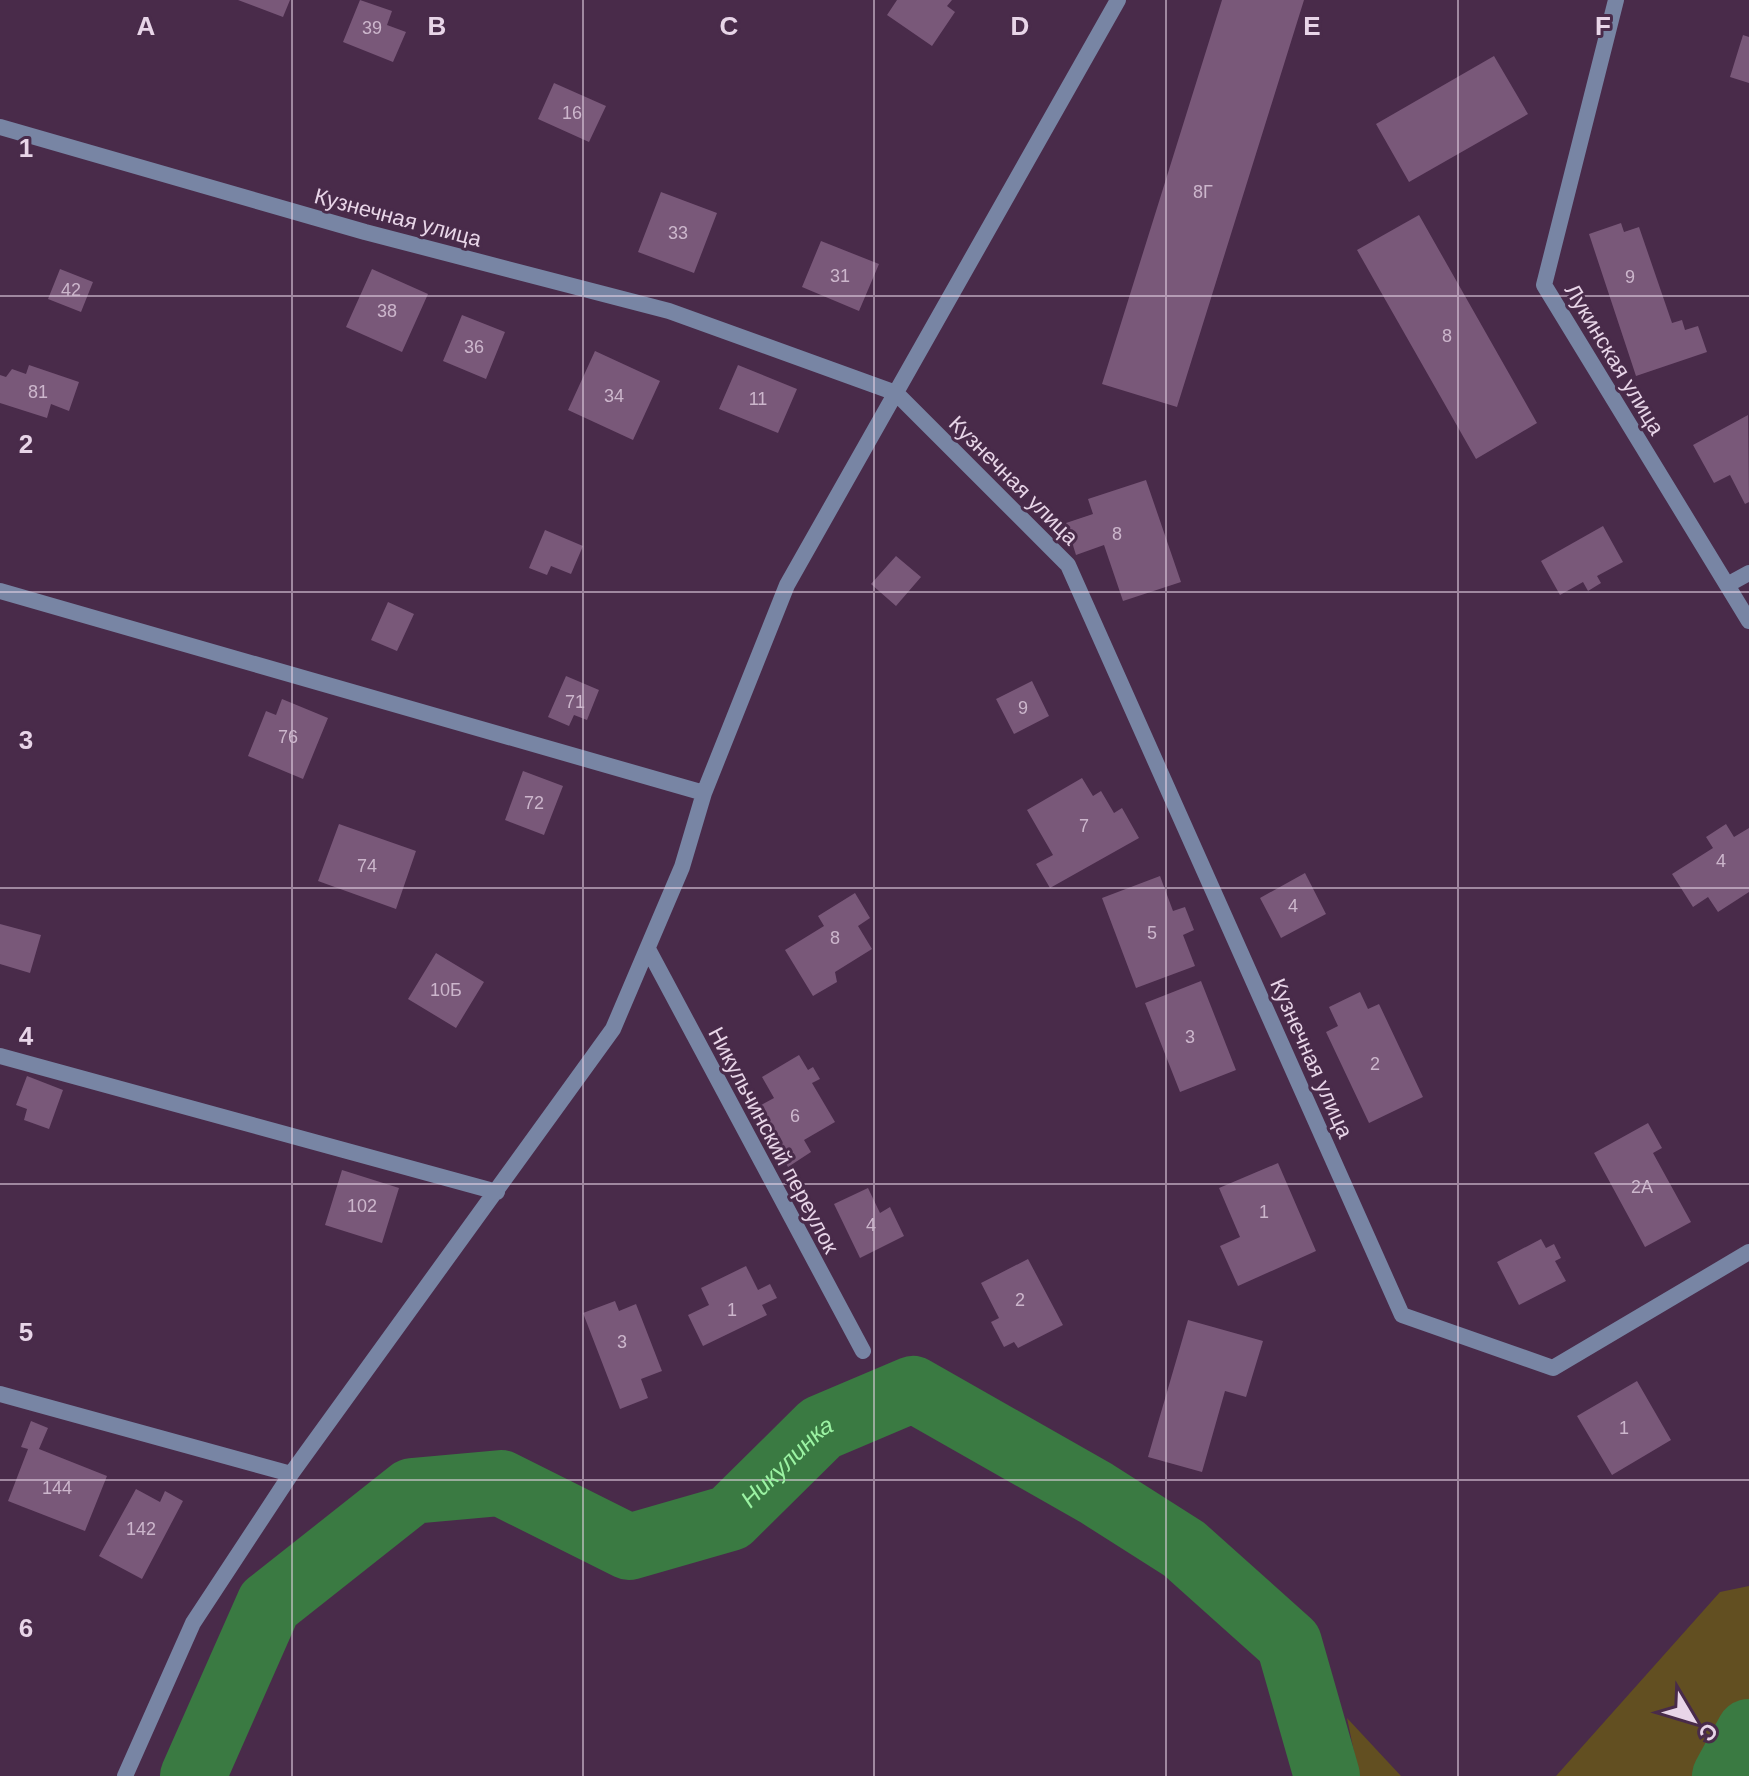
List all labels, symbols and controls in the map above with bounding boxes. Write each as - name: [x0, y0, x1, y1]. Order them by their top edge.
- text: A: [137, 11, 156, 41]
- text: B: [428, 11, 446, 41]
- text: C: [720, 11, 739, 41]
- text: D: [1011, 11, 1029, 41]
- text: E: [1303, 11, 1321, 41]
- text: F: [1595, 11, 1611, 41]
- house number: 39: [362, 18, 382, 38]
- house number: 16: [562, 103, 582, 123]
- text: 1: [19, 133, 33, 163]
- house number: 8Г: [1193, 182, 1213, 202]
- street label: Кузнечная улица: [312, 183, 485, 252]
- house number: 33: [668, 223, 688, 243]
- house number: 31: [830, 266, 850, 286]
- house number: 9: [1625, 267, 1635, 287]
- street label: Лукинская улица: [1560, 279, 1670, 440]
- house number: 42: [61, 280, 81, 300]
- house number: 38: [377, 301, 397, 321]
- house number: 8: [1442, 326, 1452, 346]
- house number: 36: [464, 337, 484, 357]
- house number: 81: [28, 382, 48, 402]
- house number: 34: [604, 386, 624, 406]
- house number: 11: [749, 389, 767, 409]
- street label: Кузнечная улица: [944, 411, 1084, 551]
- text: 2: [19, 429, 33, 459]
- house number: 8: [1112, 524, 1122, 544]
- house number: 71: [565, 692, 585, 712]
- house number: 9: [1018, 698, 1028, 718]
- text: 3: [19, 725, 33, 755]
- house number: 76: [278, 727, 298, 747]
- house number: 72: [524, 793, 544, 813]
- house number: 7: [1079, 816, 1089, 836]
- house number: 4: [1716, 851, 1726, 871]
- house number: 74: [357, 856, 377, 876]
- house number: 4: [1288, 896, 1298, 916]
- house number: 5: [1147, 923, 1157, 943]
- house number: 8: [830, 928, 840, 948]
- street label: Кузнечная улица: [1265, 975, 1358, 1143]
- house number: 10Б: [430, 980, 462, 1000]
- text: 4: [19, 1021, 34, 1051]
- street label: Никульчинский переулок: [703, 1023, 844, 1258]
- house number: 3: [1185, 1027, 1195, 1047]
- house number: 2: [1370, 1054, 1380, 1074]
- house number: 6: [790, 1106, 800, 1126]
- house number: 2А: [1631, 1177, 1653, 1197]
- house number: 102: [347, 1196, 377, 1216]
- house number: 1: [1259, 1202, 1269, 1222]
- house number: 4: [866, 1215, 876, 1235]
- house number: 2: [1015, 1290, 1025, 1310]
- house number: 1: [727, 1300, 737, 1320]
- text: 5: [19, 1317, 33, 1347]
- house number: 3: [617, 1332, 627, 1352]
- water label: Никулинка: [735, 1411, 837, 1513]
- house number: 1: [1619, 1418, 1629, 1438]
- house number: 144: [42, 1478, 72, 1498]
- house number: 142: [126, 1519, 156, 1539]
- text: 6: [19, 1613, 33, 1643]
- north arrow: [1653, 1680, 1733, 1760]
- text: С: [1694, 1718, 1723, 1746]

